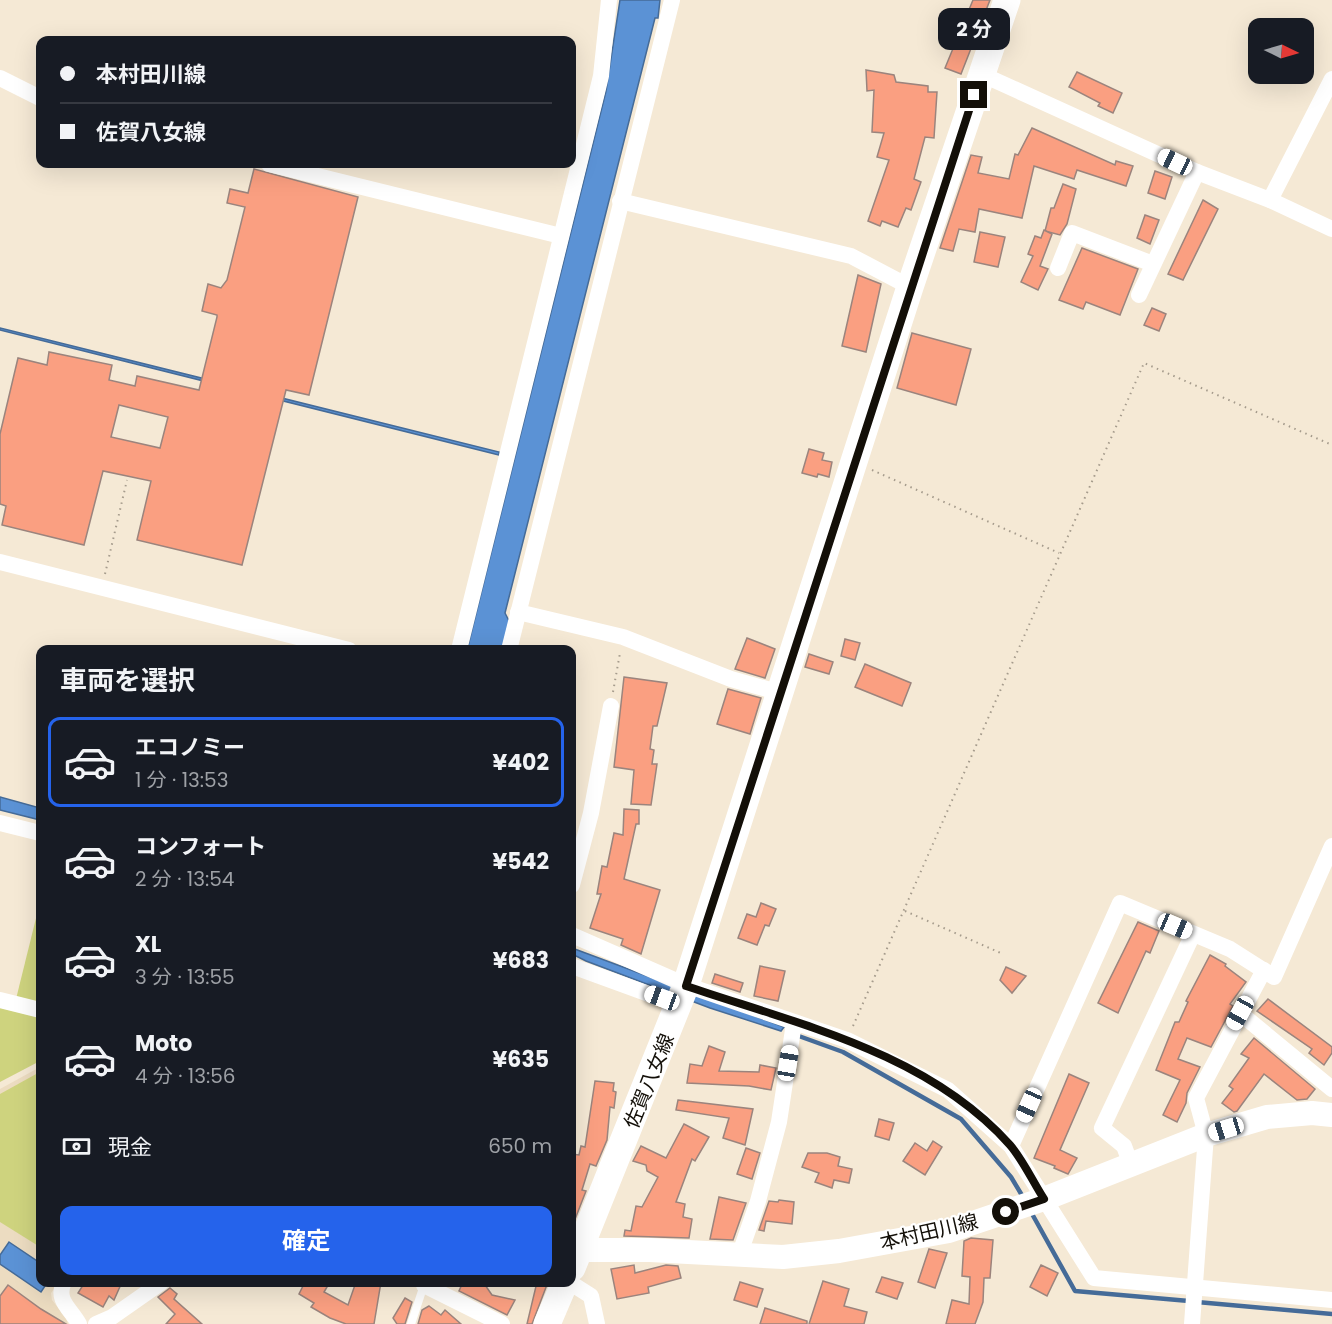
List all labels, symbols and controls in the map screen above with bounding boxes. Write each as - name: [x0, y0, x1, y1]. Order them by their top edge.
- callout: 2 分: [938, 8, 1010, 50]
- text: 2 分: [956, 15, 992, 43]
- north arrow: [1248, 18, 1314, 84]
- map controls: [1248, 18, 1314, 84]
- text: 本村田川線: [96, 59, 206, 90]
- route end: [960, 81, 987, 108]
- text: 佐賀八女線: [96, 117, 206, 148]
- car: [1155, 146, 1195, 178]
- text: 車両を選択: [60, 662, 195, 699]
- text: エコノミー: [135, 732, 245, 763]
- icon: car: [63, 735, 117, 789]
- text: ¥402: [492, 747, 549, 778]
- text: 1 分 · 13:53: [135, 766, 228, 794]
- text: コンフォート: [135, 831, 266, 862]
- icon: car: [63, 834, 117, 888]
- text: ¥542: [492, 846, 549, 877]
- text: 2 分 · 13:54: [135, 865, 234, 893]
- car: [1155, 911, 1195, 941]
- text: XL: [135, 929, 161, 960]
- icon: car: [63, 933, 117, 987]
- text: ¥683: [493, 945, 549, 976]
- text: 3 分 · 13:55: [135, 963, 235, 991]
- car: [642, 983, 682, 1013]
- car: [1223, 993, 1257, 1033]
- text: Moto: [135, 1028, 192, 1059]
- street label: 佐賀八女線: [617, 1029, 681, 1133]
- icon: car: [63, 1032, 117, 1086]
- text: ¥635: [493, 1044, 549, 1075]
- car: [776, 1044, 800, 1082]
- text: 4 分 · 13:56: [135, 1062, 236, 1090]
- car: [1013, 1085, 1045, 1125]
- car: [1206, 1115, 1246, 1143]
- icon: cash: [60, 1130, 93, 1163]
- text: 現金: [108, 1132, 152, 1163]
- text: 650 m: [488, 1132, 552, 1160]
- route start: [992, 1198, 1019, 1225]
- button: 確定: [60, 1206, 552, 1275]
- street label: 本村田川線: [877, 1207, 981, 1257]

